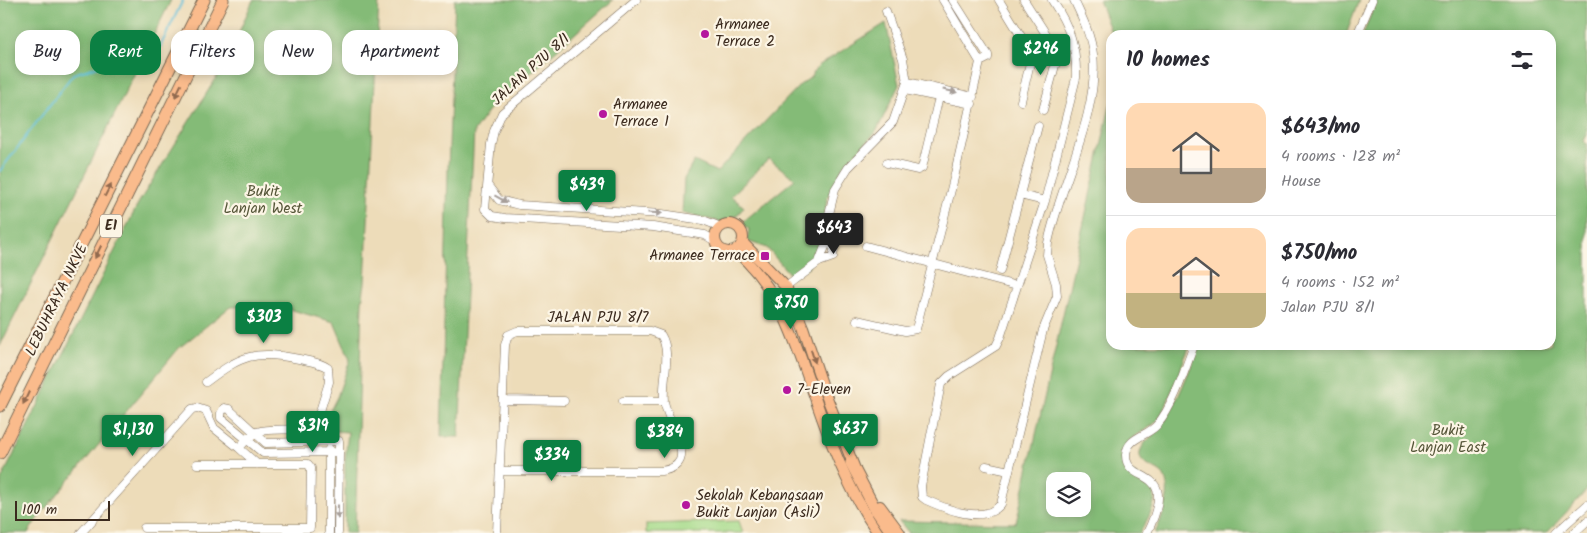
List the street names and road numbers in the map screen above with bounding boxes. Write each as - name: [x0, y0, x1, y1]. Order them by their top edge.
- street label: JALAN PJU 8/1: [486, 28, 576, 112]
- road number: E1: [100, 215, 122, 238]
- street label: LEBUHRAYA NKVE: [19, 238, 95, 361]
- street label: JALAN PJU 8/7: [547, 306, 650, 330]

